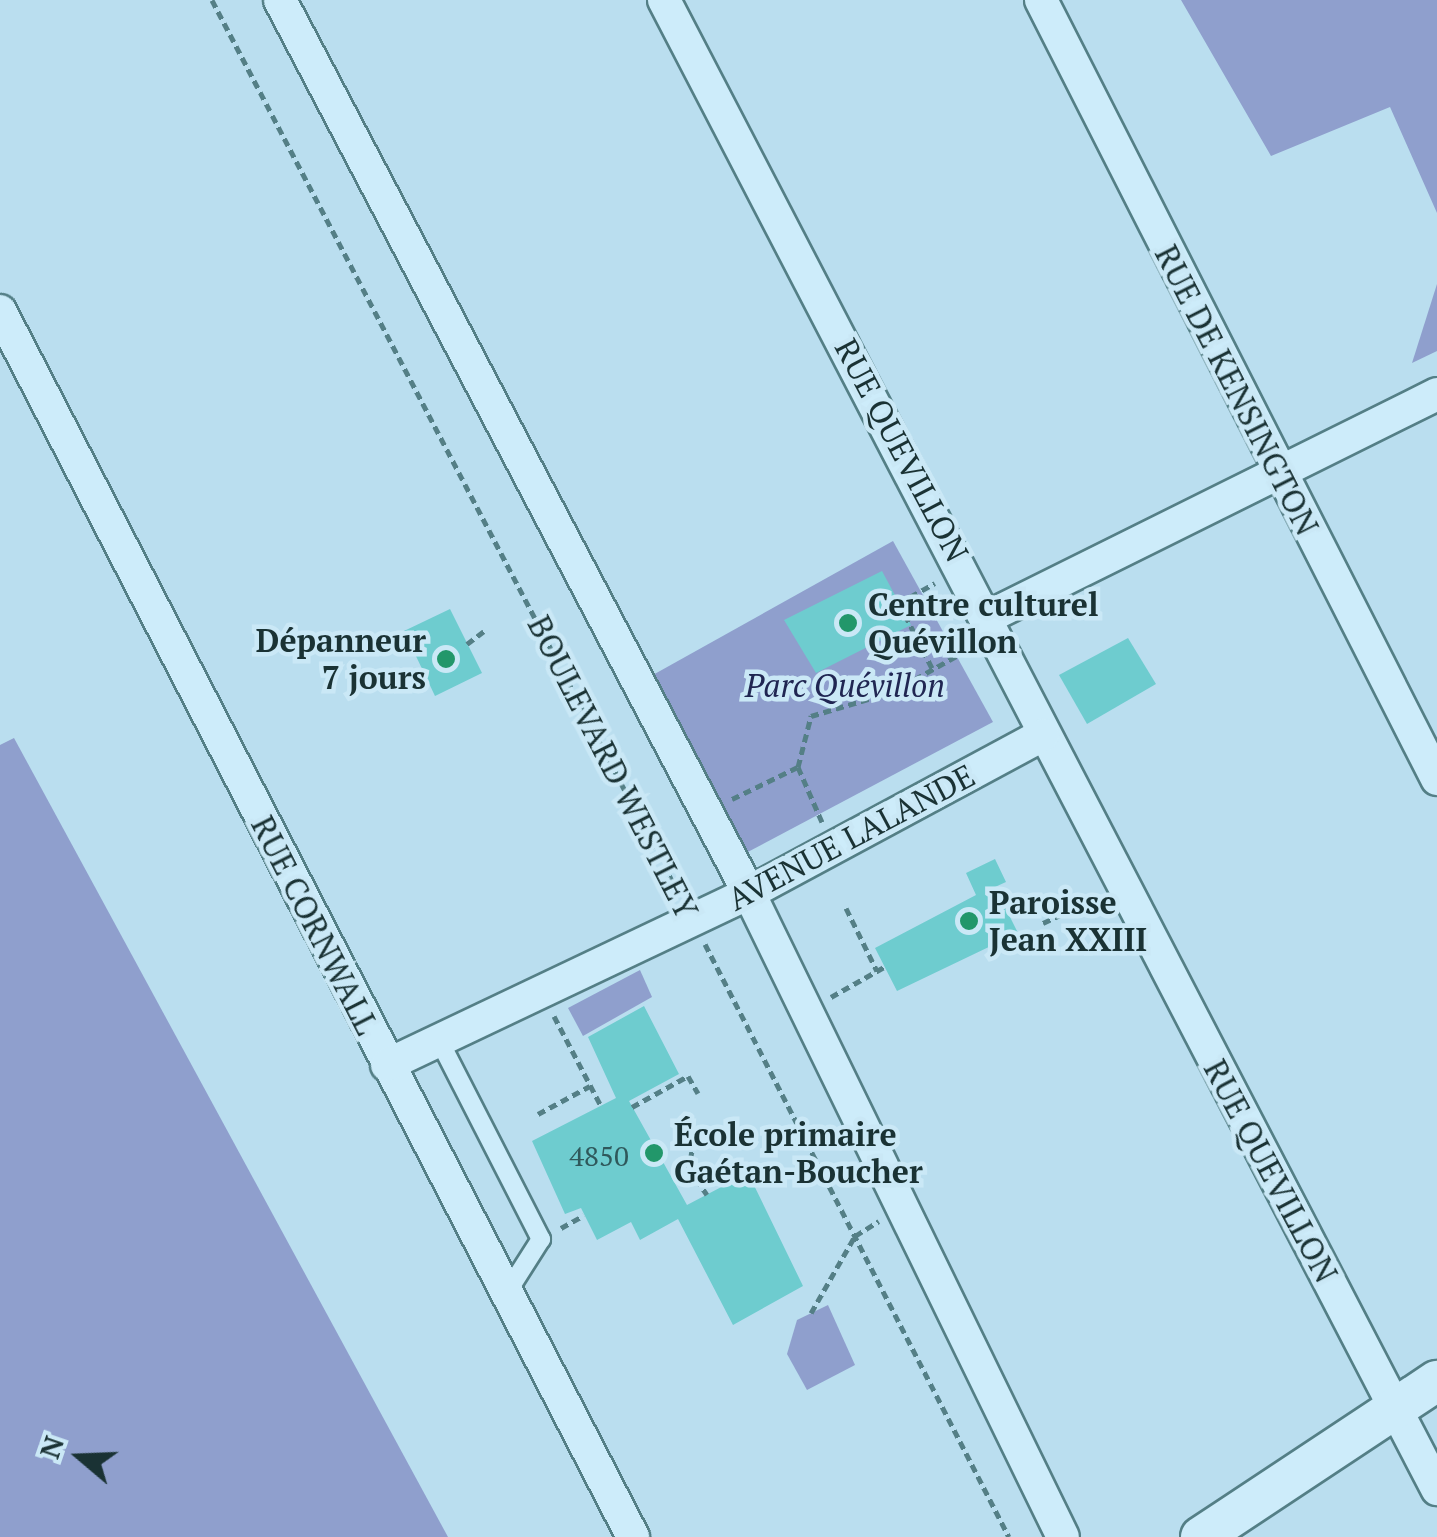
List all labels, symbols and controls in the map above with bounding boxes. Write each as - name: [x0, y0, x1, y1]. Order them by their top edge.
- street label: RUE DE KENSINGTON: [1147, 239, 1327, 541]
- street label: RUE QUEVILLON: [827, 332, 977, 568]
- place label: Centre culturel Quévillon: [868, 586, 1099, 661]
- street label: BOULEVARD WESTLEY: [520, 609, 706, 925]
- marker: Centre culturel Quévillon: [837, 612, 859, 634]
- place label: Dépanneur 7 jours: [256, 622, 426, 697]
- marker: Dépanneur 7 jours: [435, 648, 457, 670]
- park label: Parc Quévillon: [745, 666, 945, 704]
- street label: AVENUE LALANDE: [721, 756, 981, 918]
- street label: RUE CORNWALL: [244, 810, 386, 1040]
- place label: Paroisse Jean XXIII: [989, 884, 1147, 959]
- marker: Paroisse Jean XXIII: [958, 910, 980, 932]
- street label: RUE QUEVILLON: [1196, 1053, 1346, 1289]
- place label: École primaire Gaétan-Boucher: [674, 1116, 923, 1191]
- house number: 4850: [569, 1139, 629, 1173]
- marker: École primaire Gaétan-Boucher: [643, 1142, 665, 1164]
- north arrow: [30, 1407, 130, 1507]
- text: N: [30, 1431, 72, 1463]

